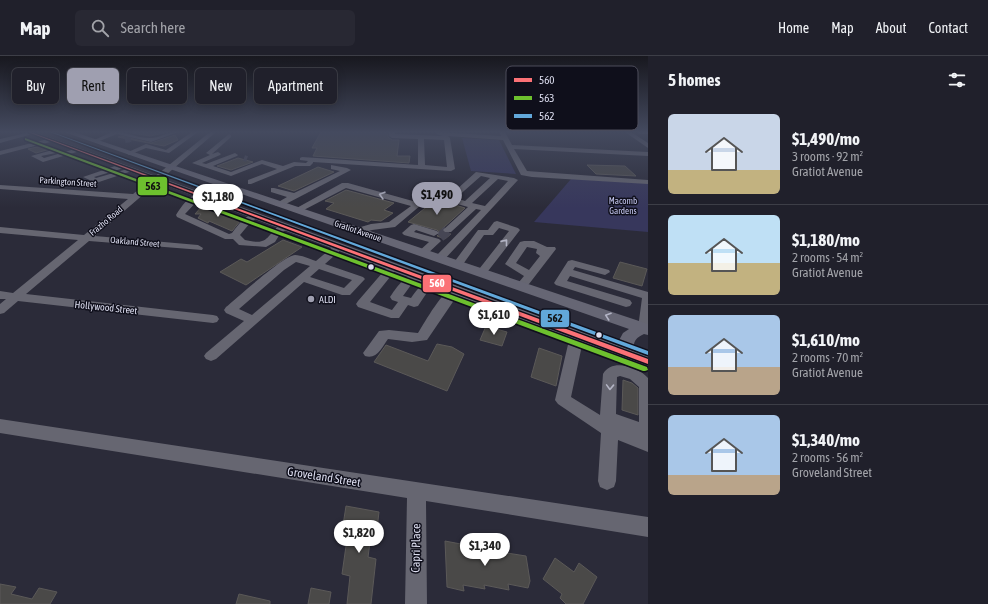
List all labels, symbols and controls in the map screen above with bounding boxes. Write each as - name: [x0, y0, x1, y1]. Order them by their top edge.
- search box: [75, 10, 355, 46]
- text: Map: [20, 17, 51, 39]
- icon: search: [89, 17, 111, 39]
- text: Search here: [121, 19, 185, 36]
- text: Home: [778, 20, 809, 36]
- text: Map: [831, 20, 854, 36]
- text: About: [876, 20, 907, 36]
- text: Contact: [929, 20, 968, 36]
- legend: [506, 66, 638, 130]
- chip: Buy: [12, 68, 59, 104]
- chip: Rent: [67, 68, 119, 104]
- chip: Filters: [127, 68, 187, 104]
- chip: New: [195, 68, 246, 104]
- chip: Apartment: [254, 68, 337, 104]
- icon: filters: [946, 69, 968, 91]
- text: 5 homes: [668, 70, 721, 90]
- text: 560: [539, 74, 555, 86]
- text: 563: [539, 92, 555, 104]
- text: 562: [539, 110, 555, 122]
- text: $1,490/mo: [792, 129, 860, 149]
- icon: home: [700, 130, 748, 178]
- text: 3 rooms · 92 m²: [792, 149, 863, 164]
- text: Gratiot Avenue: [792, 164, 863, 179]
- street label: Parkington Street: [39, 175, 97, 189]
- line badge: 563: [137, 176, 168, 196]
- text: 563: [145, 180, 161, 192]
- pin: $1,490: [404, 182, 470, 216]
- pin: $1,180: [185, 184, 251, 218]
- text: $1,490: [421, 187, 453, 202]
- text: $1,180: [202, 189, 234, 204]
- one-way arrow: [379, 191, 386, 200]
- park label: Macomb Gardens: [609, 196, 637, 216]
- street label: Frazho Road: [87, 204, 125, 238]
- street label: Gratiot Avenue: [333, 218, 383, 244]
- text: $1,180/mo: [792, 230, 860, 250]
- icon: home: [700, 231, 748, 279]
- street label: Oakland Street: [110, 235, 161, 249]
- one-way arrow: [500, 240, 507, 247]
- text: 2 rooms · 54 m²: [792, 250, 863, 265]
- unlabelled marker: [366, 262, 376, 272]
- text: Gratiot Avenue: [792, 265, 863, 280]
- line badge: 560: [422, 274, 452, 293]
- text: 560: [429, 277, 445, 289]
- marker: ALDI: [306, 294, 316, 304]
- place label: ALDI: [319, 294, 336, 305]
- street label: Hollywood Street: [74, 299, 138, 316]
- pin: $1,610: [461, 302, 527, 336]
- text: $1,610: [478, 307, 510, 322]
- line badge: 562: [540, 309, 570, 328]
- text: 562: [547, 312, 563, 324]
- one-way arrow: [605, 312, 612, 321]
- unlabelled marker: [594, 330, 604, 340]
- text: $1,610/mo: [792, 330, 860, 350]
- icon: home: [700, 331, 748, 379]
- text: 2 rooms · 70 m²: [792, 350, 863, 365]
- text: Gratiot Avenue: [792, 365, 863, 380]
- one-way arrow: [605, 384, 614, 390]
- text: $1,340/mo: [792, 430, 860, 450]
- icon: home: [700, 431, 748, 479]
- text: 2 rooms · 56 m²: [792, 450, 863, 465]
- street label: Groveland Street: [286, 464, 362, 490]
- text: Groveland Street: [792, 465, 872, 480]
- pin: $1,820: [326, 520, 392, 554]
- street label: Capri Place: [409, 523, 423, 573]
- text: $1,820: [343, 525, 375, 540]
- pin: $1,340: [452, 533, 518, 567]
- text: $1,340: [469, 538, 501, 553]

